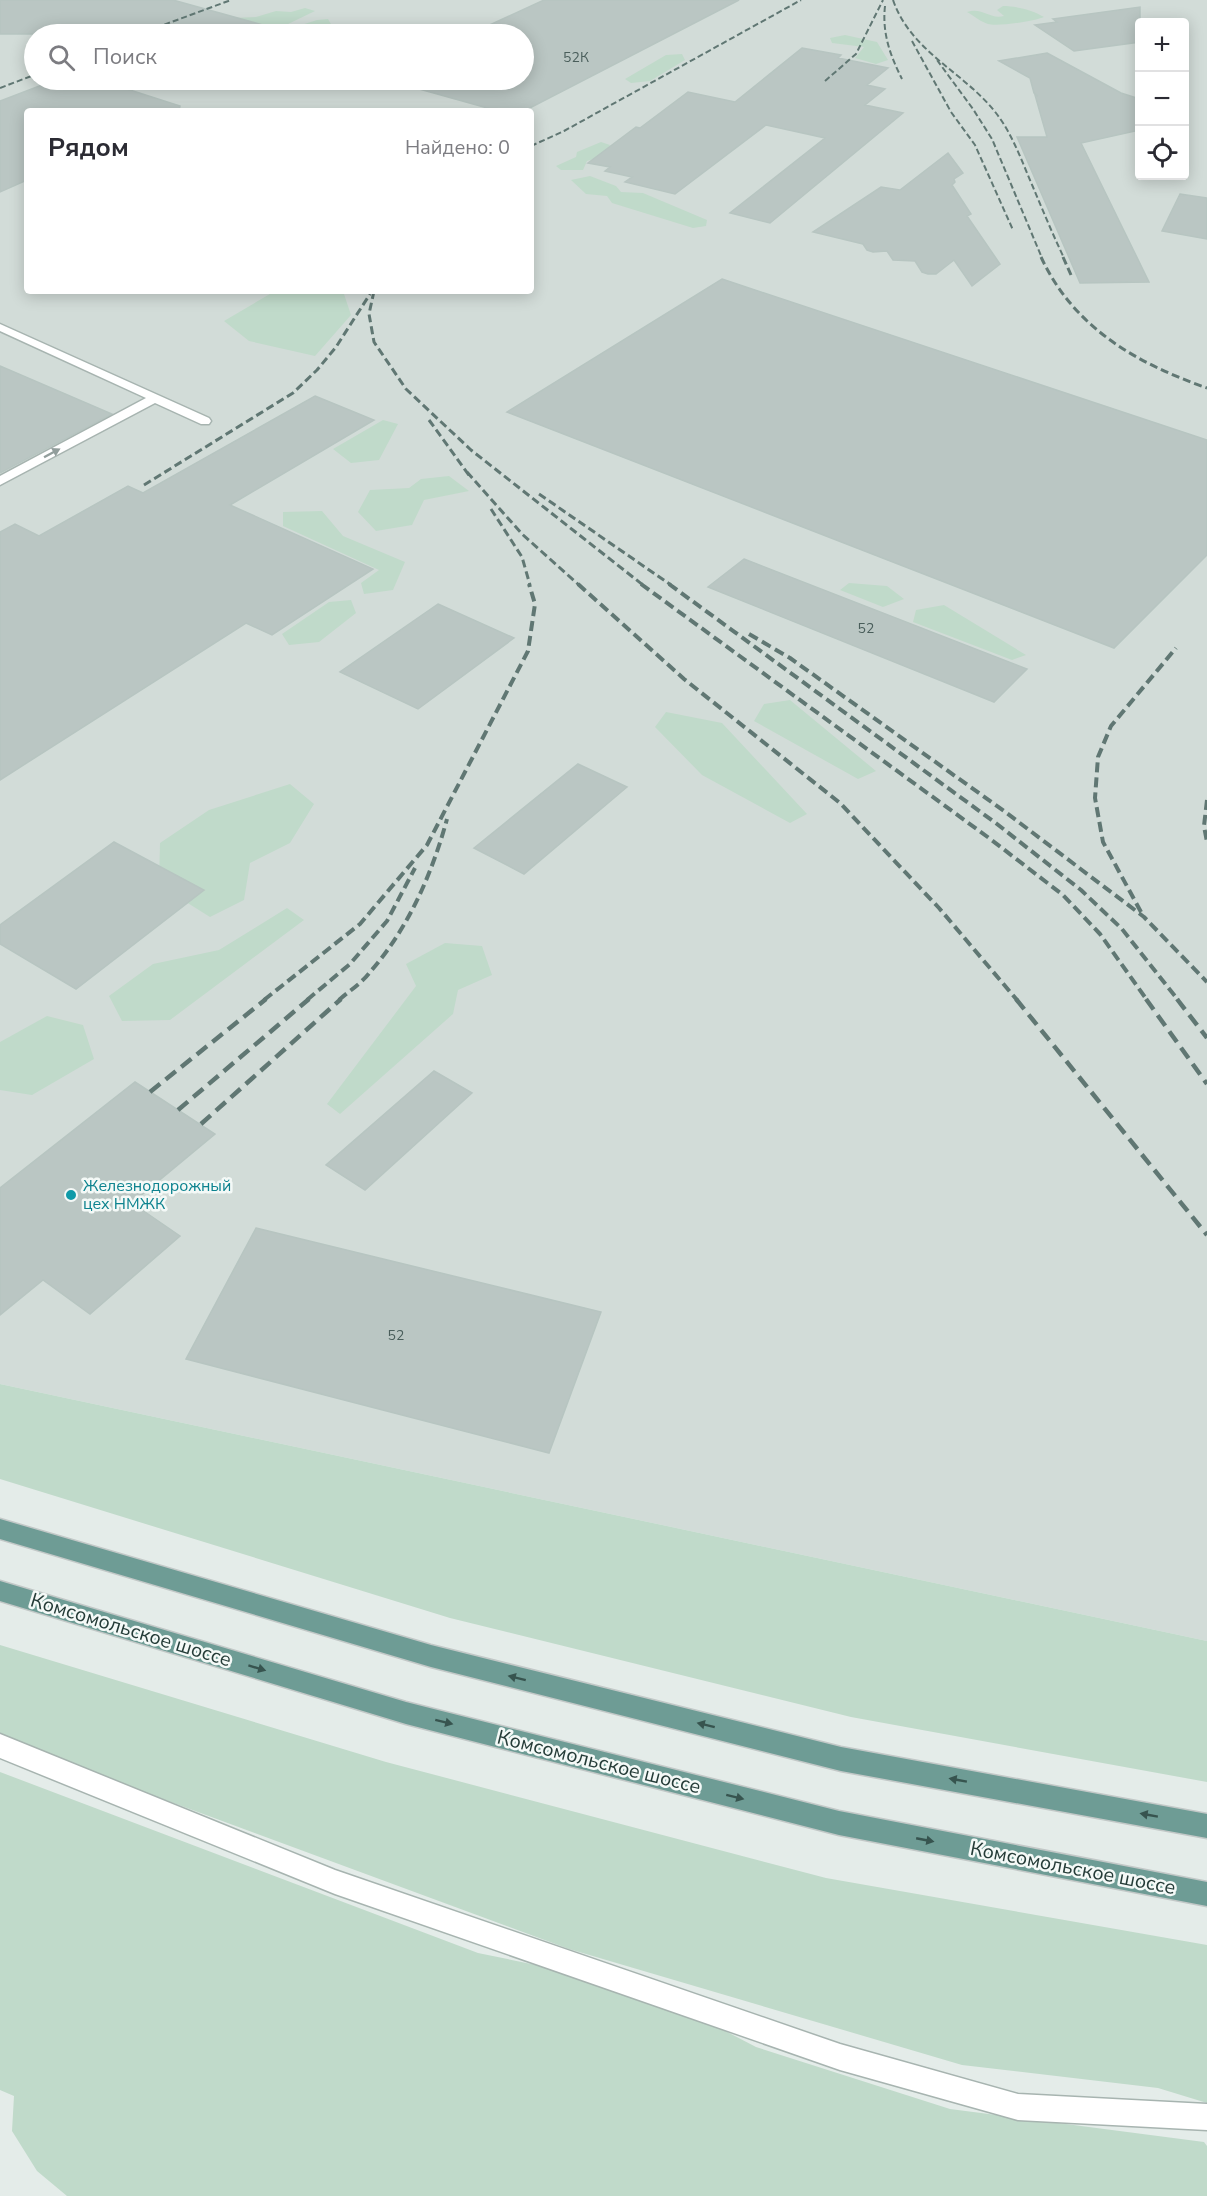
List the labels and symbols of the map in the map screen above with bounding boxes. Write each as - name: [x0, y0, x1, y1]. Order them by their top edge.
- house number: 52К: [563, 48, 589, 67]
- one-way arrow: [43, 448, 60, 458]
- house number: 52: [858, 619, 874, 638]
- place label: Железнодорожный цех НМЖК: [83, 1175, 231, 1215]
- marker: Железнодорожный цех НМЖК: [64, 1188, 78, 1202]
- house number: 52: [388, 1326, 404, 1345]
- street label: Комсомольское шоссе: [27, 1587, 235, 1673]
- one-way arrow: [248, 1664, 266, 1673]
- one-way arrow: [507, 1672, 526, 1682]
- one-way arrow: [435, 1718, 454, 1728]
- one-way arrow: [697, 1720, 715, 1729]
- street label: Комсомольское шоссе: [494, 1724, 704, 1800]
- one-way arrow: [948, 1775, 967, 1784]
- one-way arrow: [726, 1792, 744, 1802]
- one-way arrow: [1140, 1811, 1159, 1820]
- street label: Комсомольское шоссе: [968, 1835, 1178, 1901]
- one-way arrow: [916, 1836, 935, 1845]

